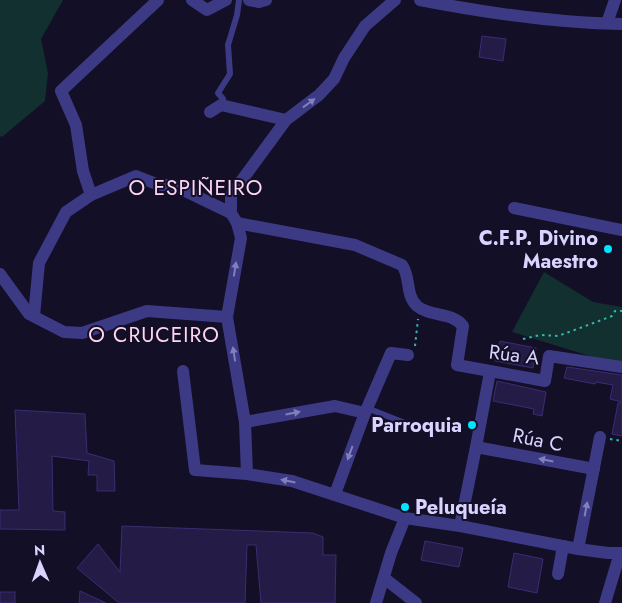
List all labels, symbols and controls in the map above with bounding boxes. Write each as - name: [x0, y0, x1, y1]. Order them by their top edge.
- one-way arrow: [302, 98, 316, 108]
- district label: O ESPIÑEIRO: [129, 173, 263, 203]
- place label: C.F.P. Divino Maestro: [479, 224, 598, 276]
- marker: C.F.P. Divino Maestro: [602, 243, 614, 255]
- one-way arrow: [232, 261, 240, 277]
- district label: O CRUCEIRO: [88, 320, 220, 350]
- street label: Rúa A: [487, 338, 542, 373]
- one-way arrow: [230, 346, 238, 362]
- one-way arrow: [285, 408, 301, 416]
- place label: Parroquia: [371, 411, 462, 440]
- marker: Parroquia: [466, 419, 478, 431]
- street label: Rúa C: [510, 421, 566, 459]
- one-way arrow: [346, 446, 353, 461]
- one-way arrow: [537, 456, 553, 464]
- one-way arrow: [281, 477, 296, 485]
- place label: Peluqueía: [415, 493, 507, 522]
- marker: Peluqueía: [399, 501, 411, 513]
- one-way arrow: [582, 501, 590, 517]
- north arrow: [15, 538, 65, 588]
- text: N: [34, 540, 45, 560]

